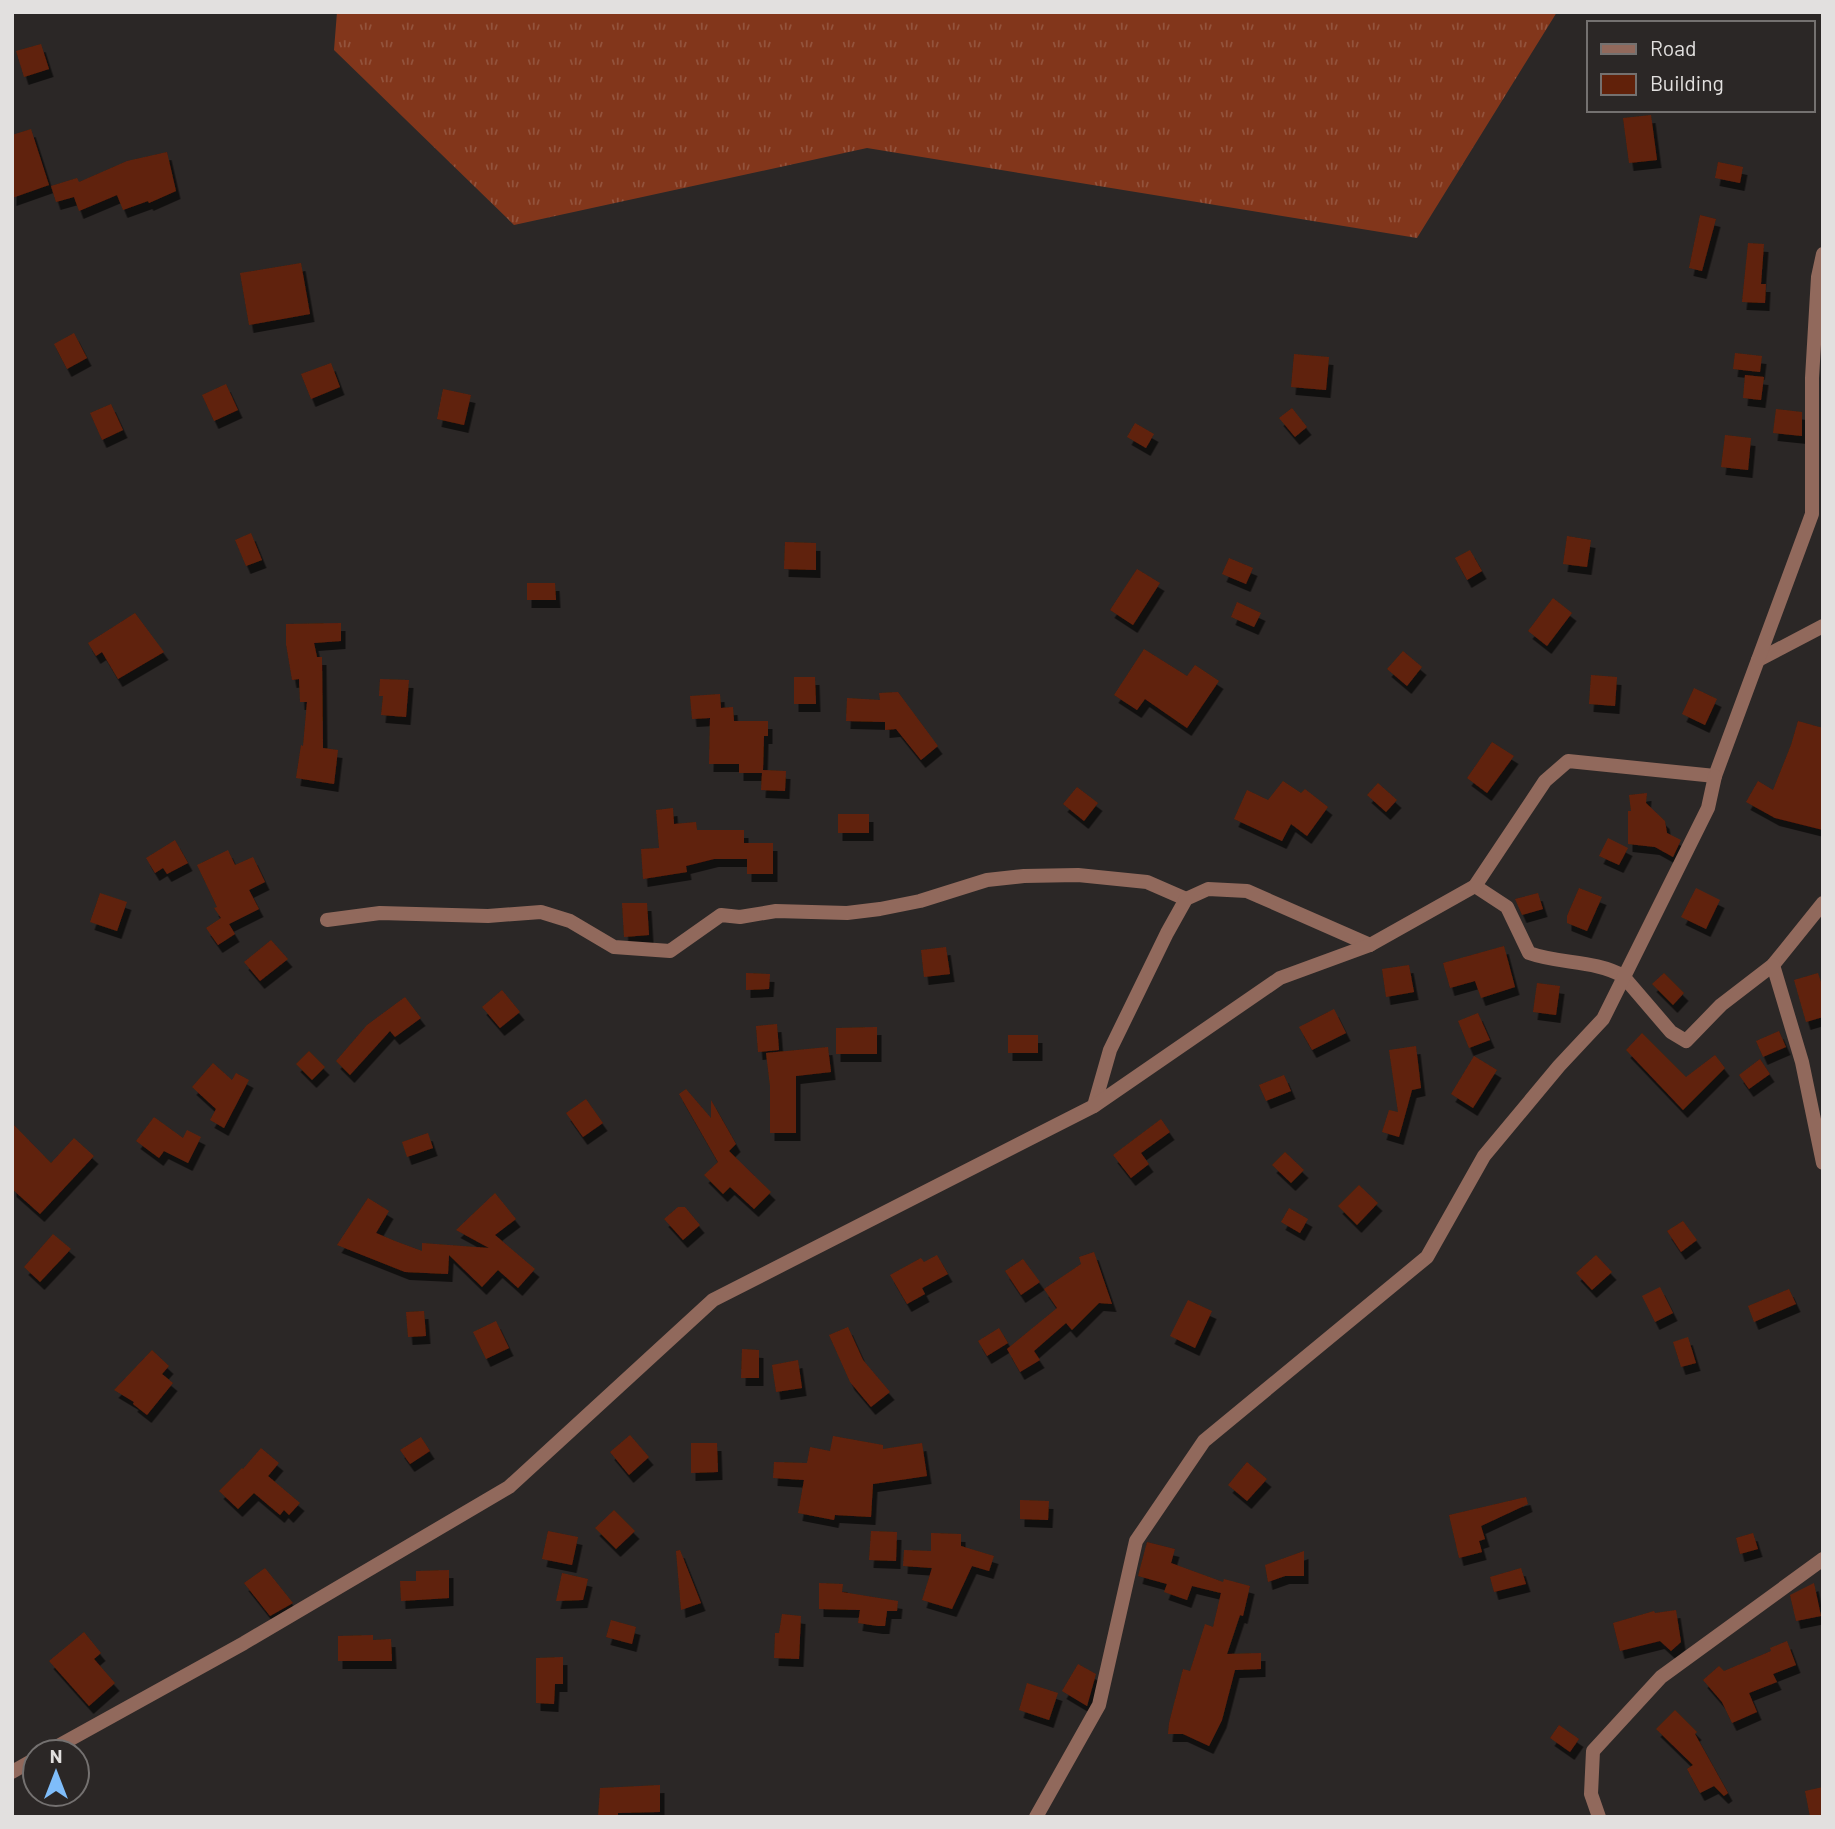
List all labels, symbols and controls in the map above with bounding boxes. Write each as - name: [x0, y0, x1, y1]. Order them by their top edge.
- legend: [1587, 21, 1814, 112]
- text: Road: [1650, 35, 1696, 60]
- text: Building: [1650, 70, 1724, 95]
- north arrow: [21, 1738, 91, 1808]
- text: N: [50, 1744, 62, 1767]

